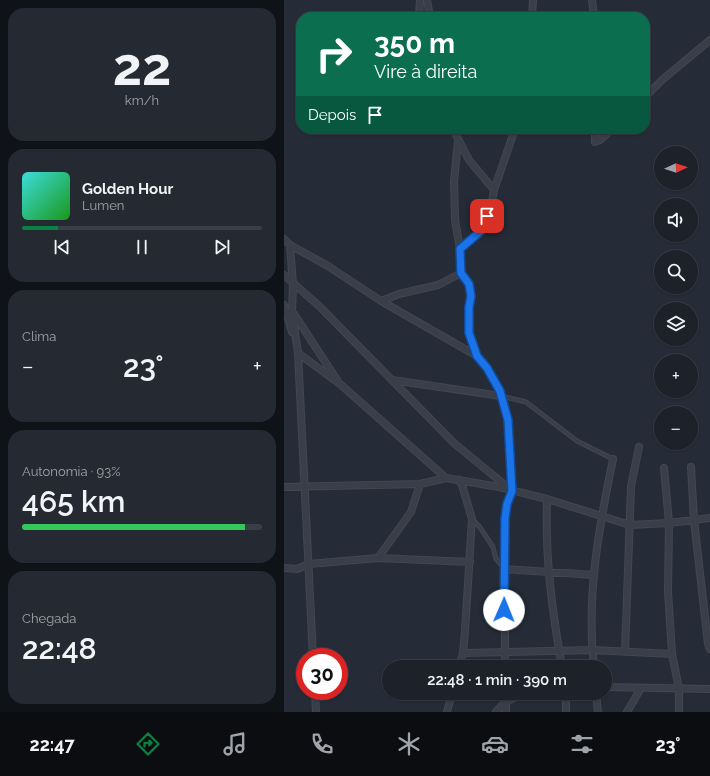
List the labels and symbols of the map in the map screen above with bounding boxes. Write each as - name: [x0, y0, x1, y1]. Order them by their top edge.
- north arrow: [654, 146, 698, 190]
- pin: [470, 199, 504, 233]
- position arrow: [483, 589, 525, 631]
- speed limit sign: 30: [296, 648, 348, 700]

